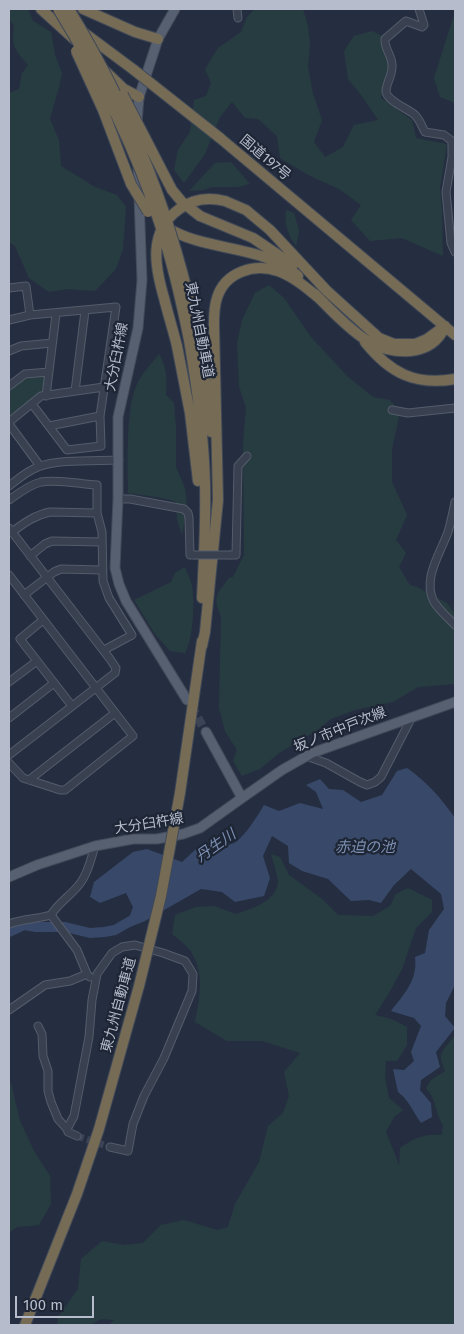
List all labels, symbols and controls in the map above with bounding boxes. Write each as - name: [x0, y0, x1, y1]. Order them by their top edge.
- street label: 国道197号: [236, 132, 294, 184]
- street label: 東九州自動車道: [181, 280, 217, 380]
- street label: 大分臼杵線: [102, 321, 132, 393]
- street label: 坂ノ市中戸次線: [291, 704, 389, 756]
- street label: 大分臼杵線: [113, 810, 185, 838]
- water label: 丹生川: [192, 826, 240, 866]
- water label: 赤迫の池: [335, 839, 395, 857]
- street label: 東九州自動車道: [98, 955, 140, 1055]
- scale bar: [18, 1286, 96, 1318]
- text: 100 m: [23, 1296, 63, 1314]

